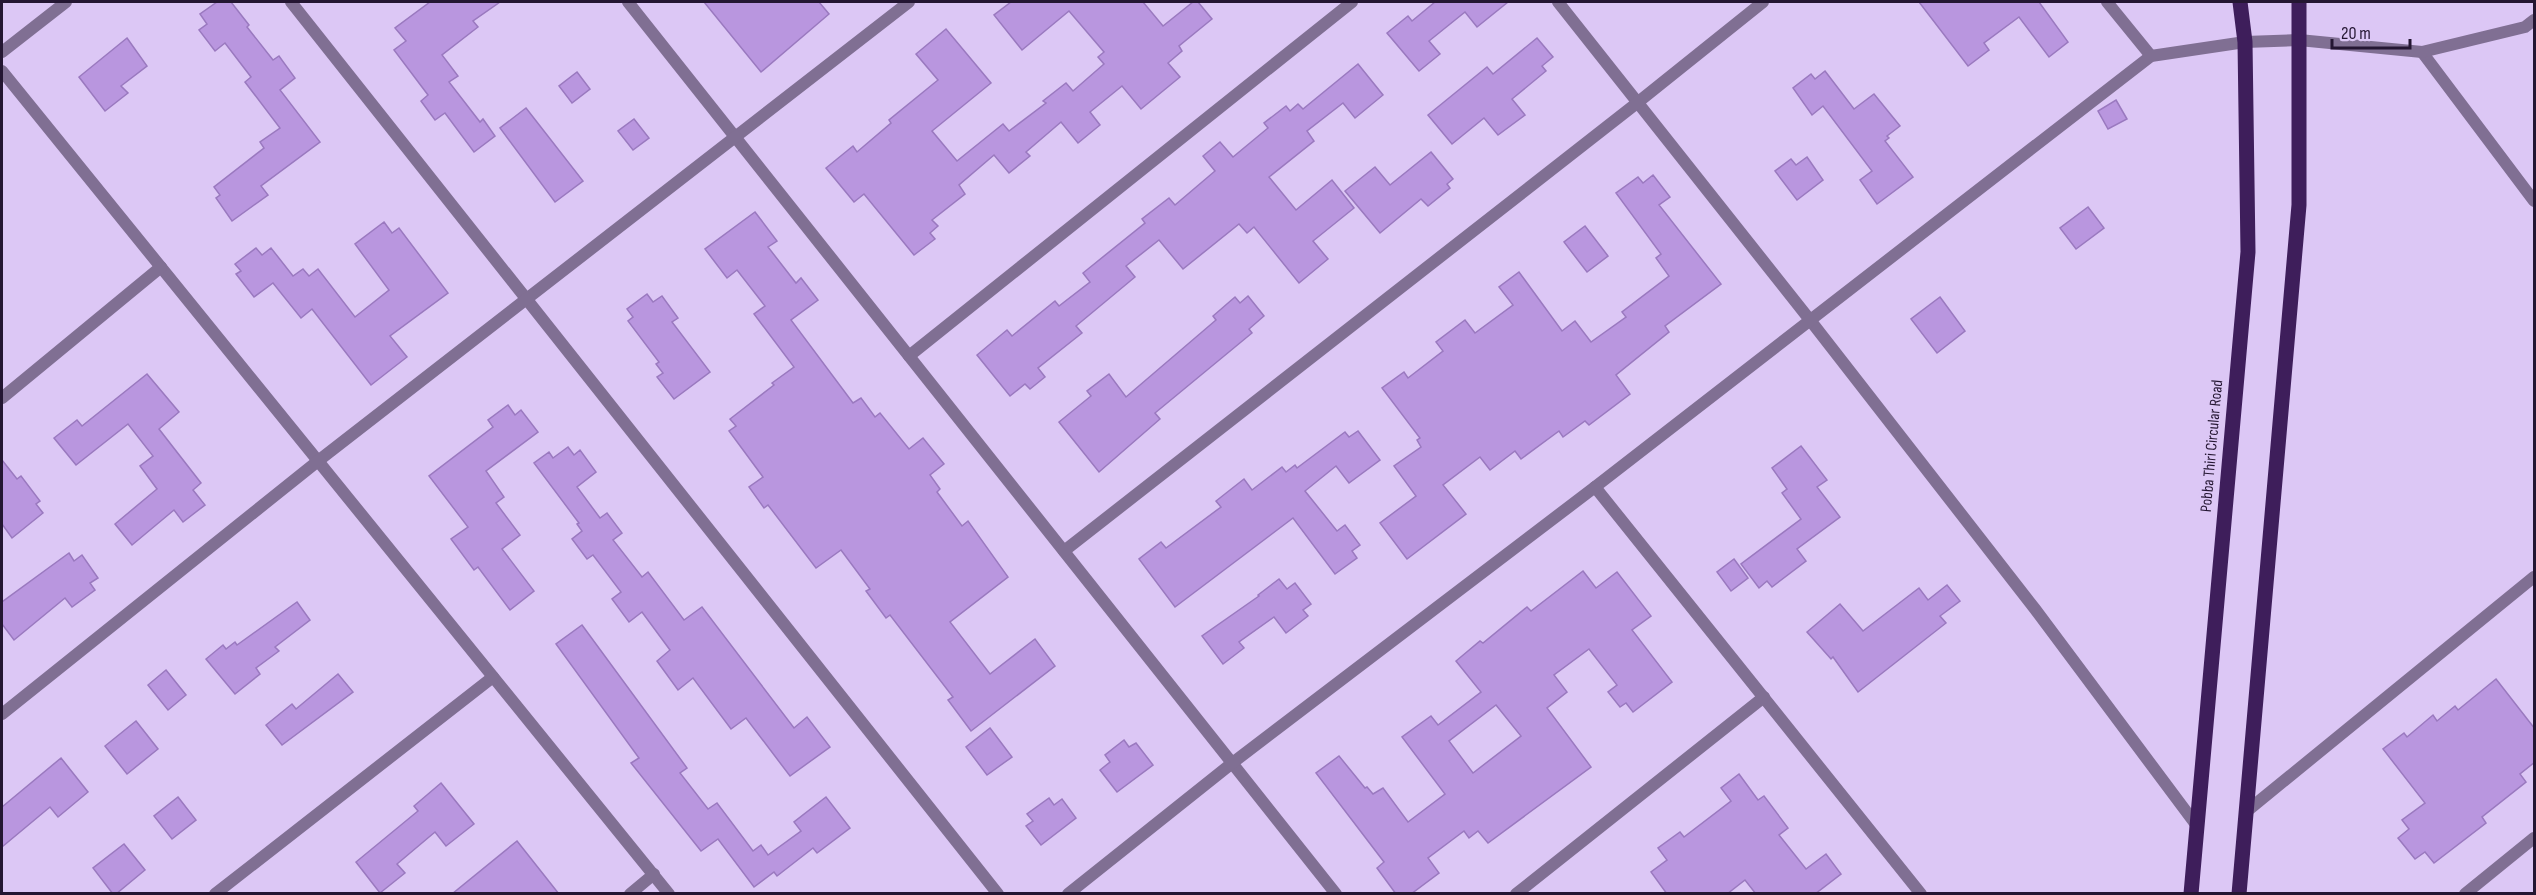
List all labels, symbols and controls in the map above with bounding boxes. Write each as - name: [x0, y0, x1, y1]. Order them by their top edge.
- scale bar: [2332, 12, 2410, 50]
- text: 20 m: [2341, 23, 2371, 44]
- street label: Pobba Thiri Circular Road: [2197, 379, 2227, 513]

